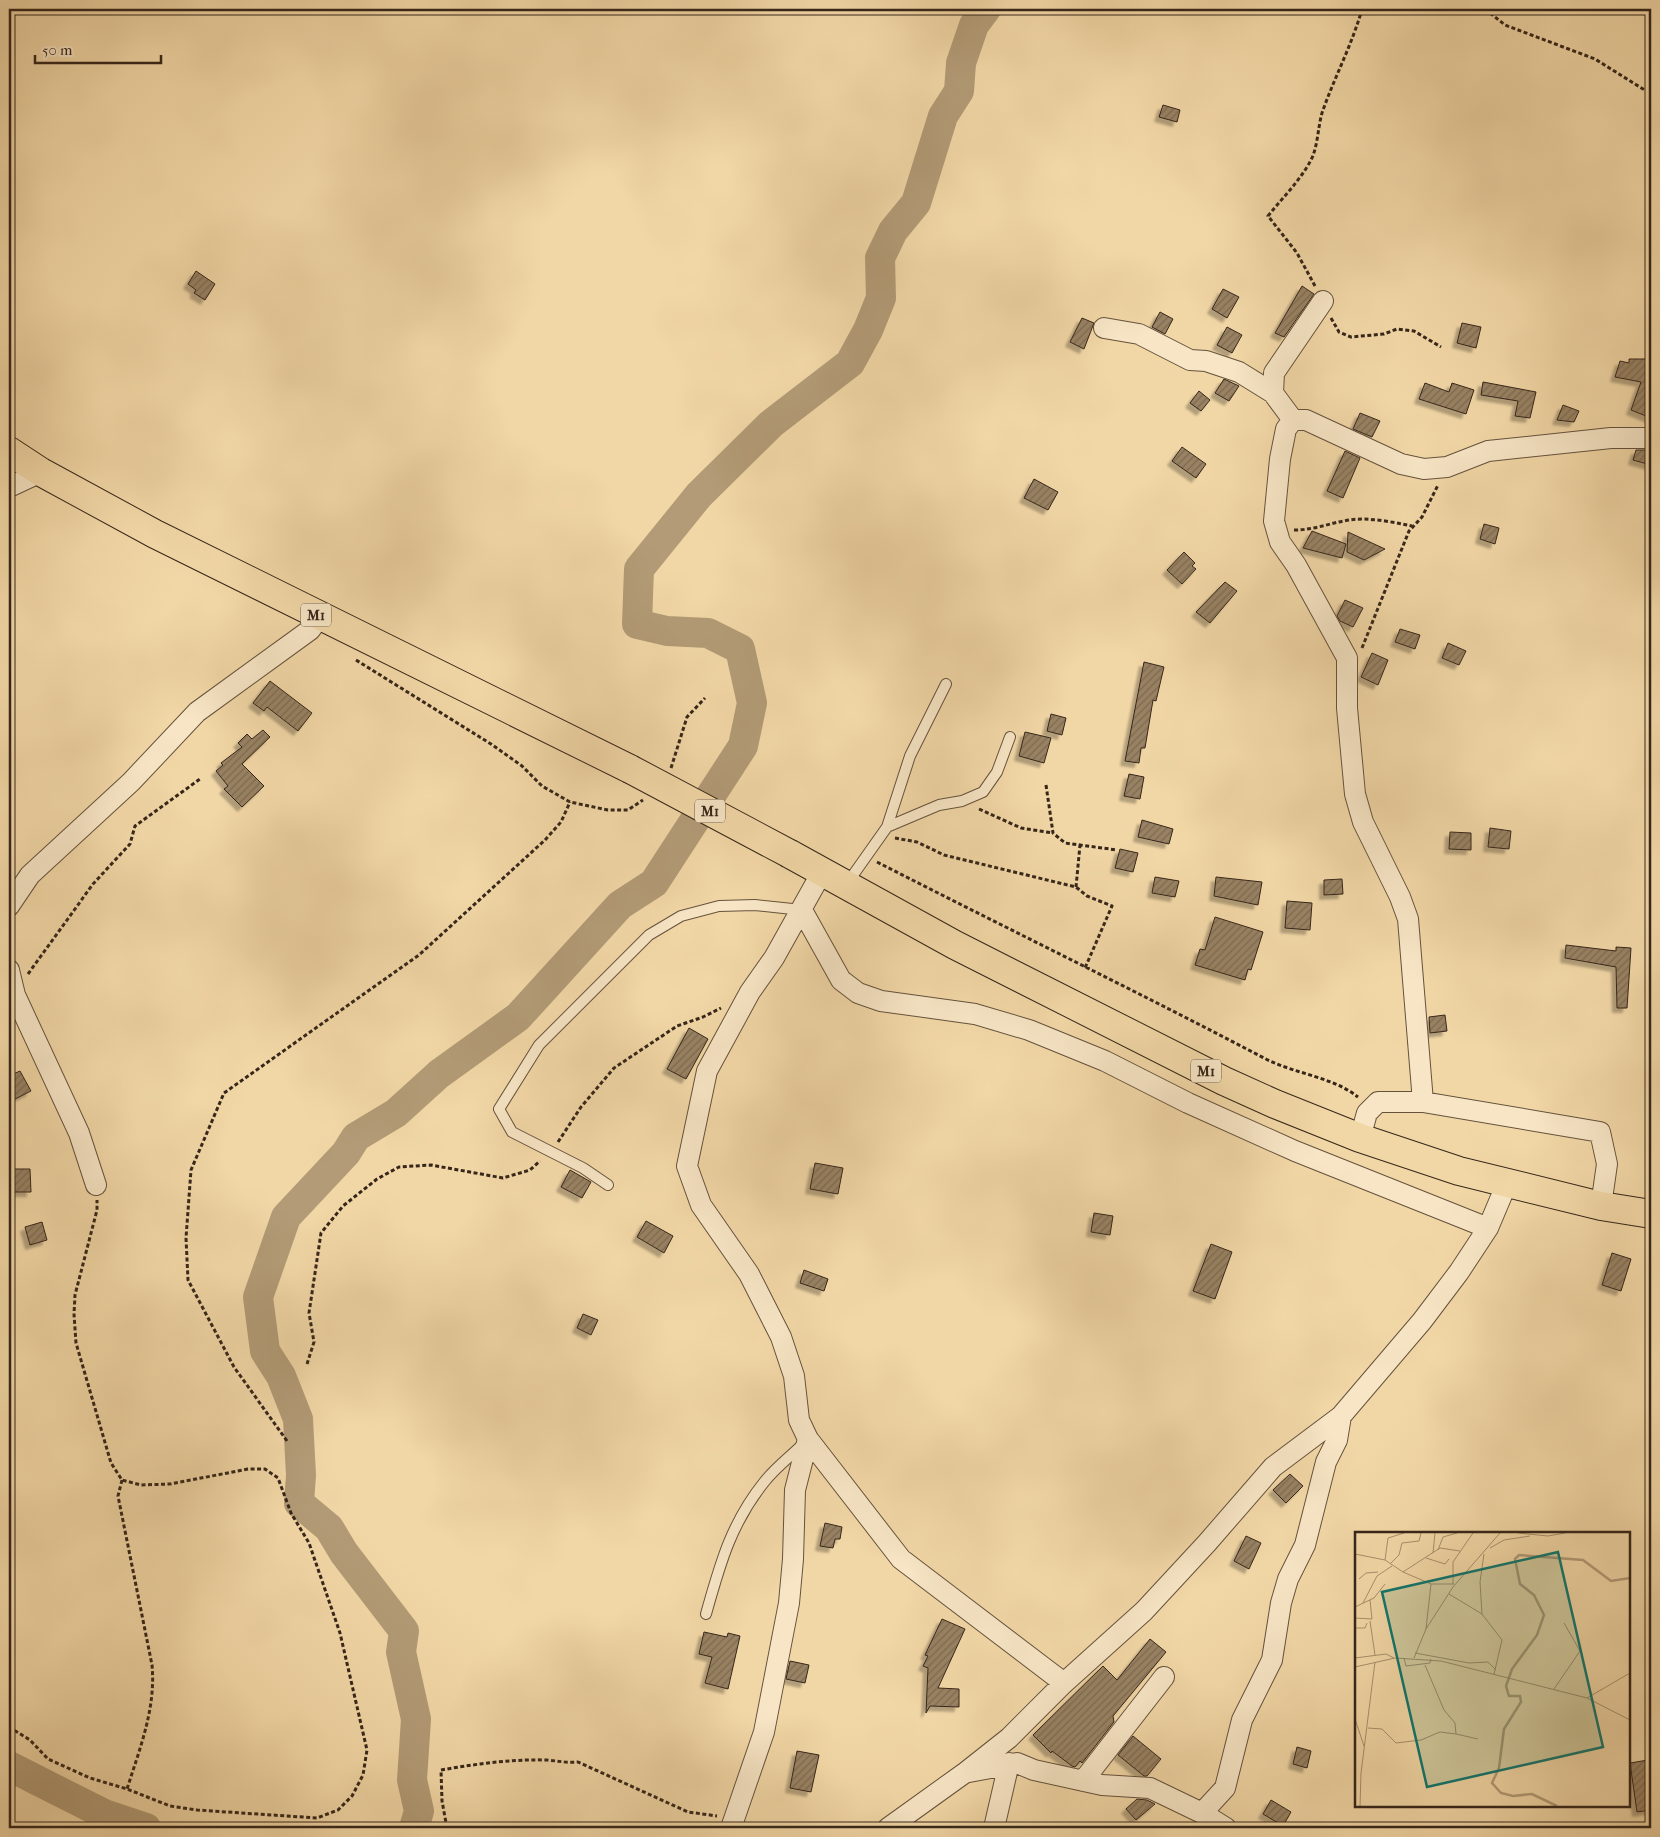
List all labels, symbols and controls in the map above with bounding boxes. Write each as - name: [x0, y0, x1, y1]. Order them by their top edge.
- scale bar: [35, 32, 161, 64]
- text: 50 m: [42, 41, 73, 59]
- road number: M1: [301, 604, 331, 626]
- road number: M1: [695, 799, 725, 822]
- road number: M1: [1191, 1060, 1221, 1082]
- inset map: [1355, 1532, 1630, 1807]

